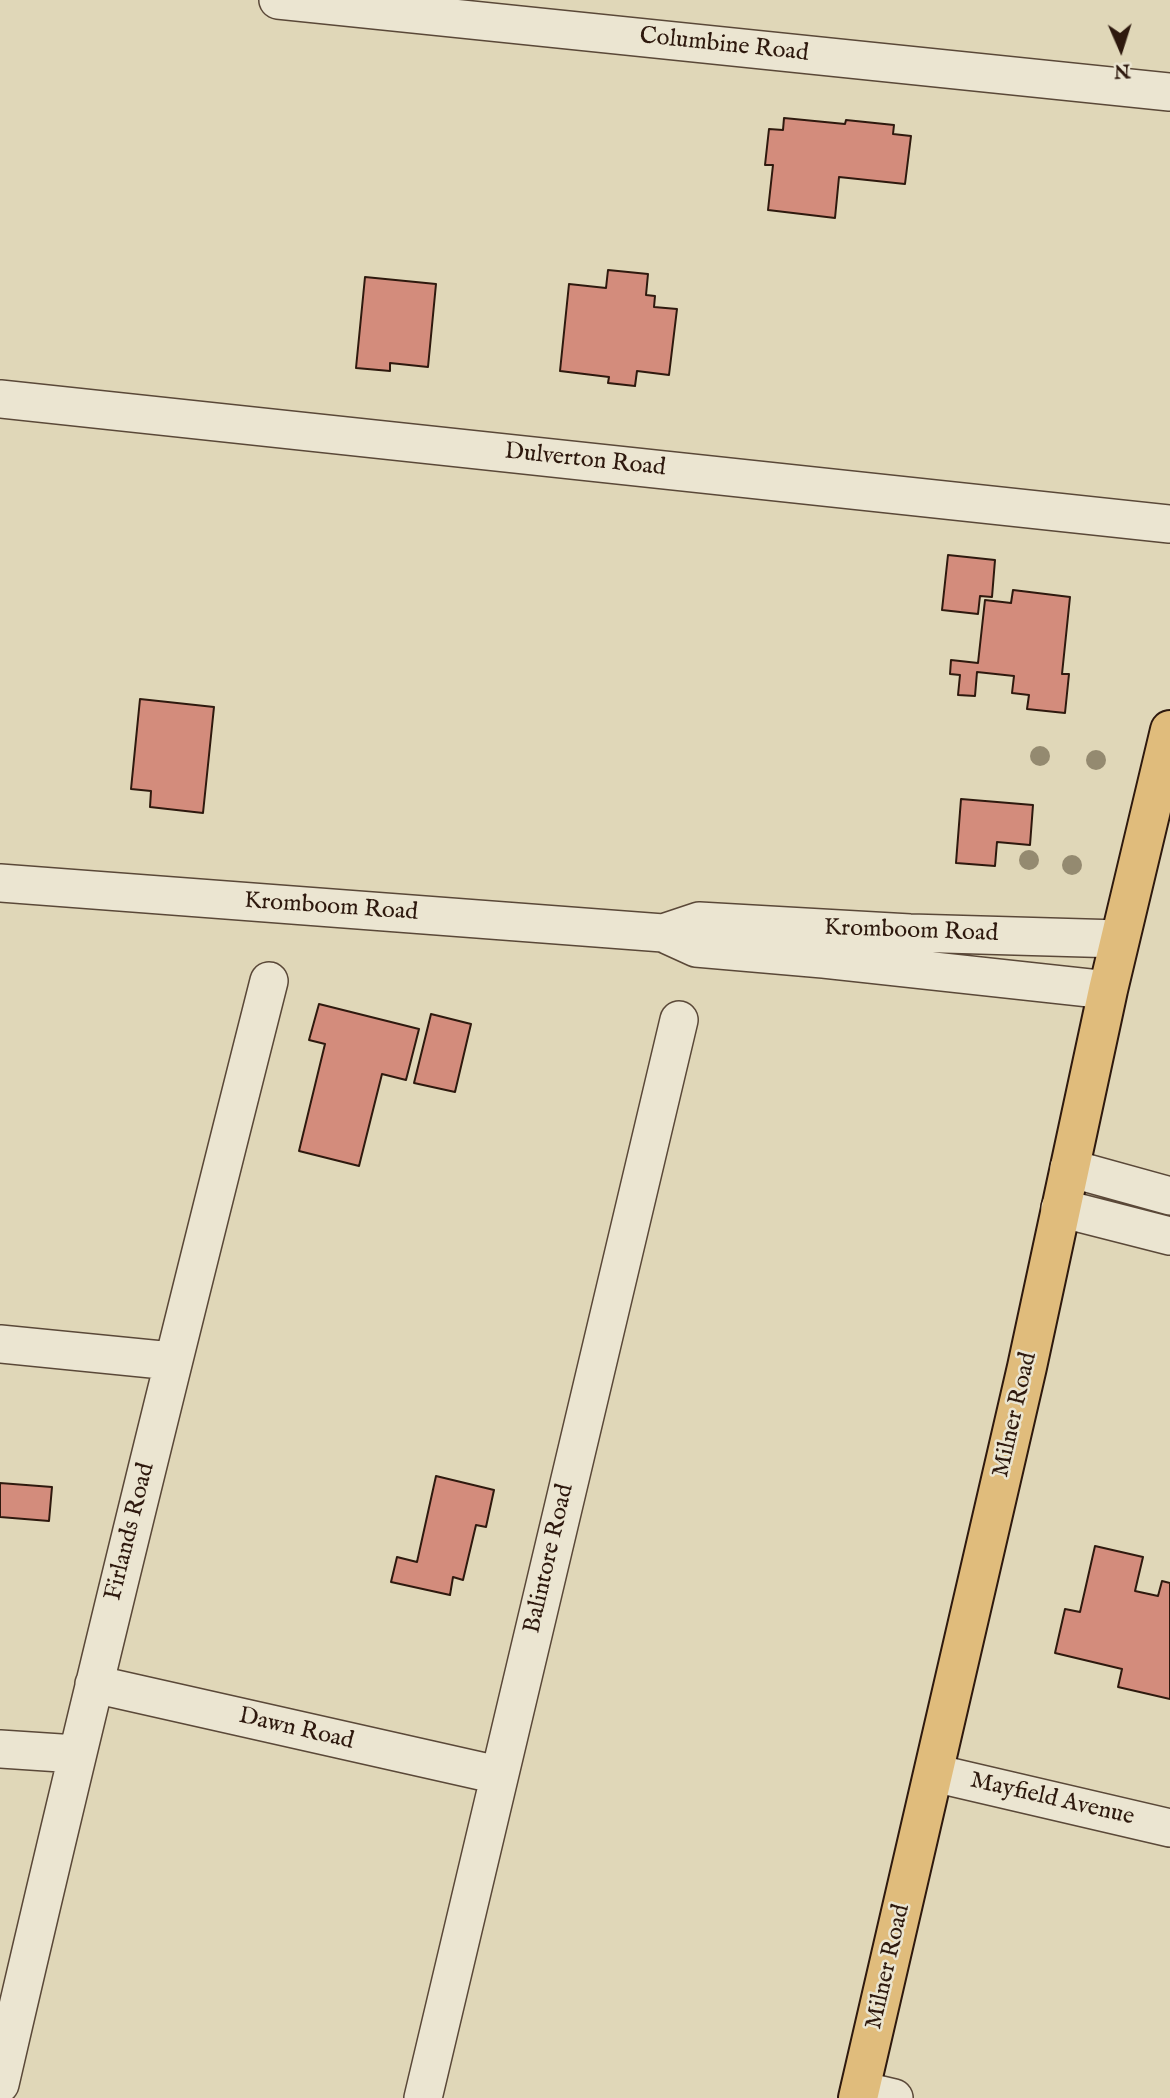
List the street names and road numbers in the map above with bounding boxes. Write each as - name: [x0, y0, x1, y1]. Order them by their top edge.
- street label: Columbine Road: [638, 23, 810, 69]
- street label: Dulverton Road: [503, 438, 667, 484]
- street label: Kromboom Road: [243, 888, 419, 928]
- street label: Kromboom Road: [823, 915, 999, 949]
- street label: Milner Road: [988, 1350, 1044, 1480]
- street label: Firlands Road: [100, 1460, 162, 1604]
- street label: Balintore Road: [519, 1482, 581, 1636]
- street label: Dawn Road: [236, 1703, 356, 1757]
- street label: Mayfield Avenue: [967, 1767, 1137, 1833]
- street label: Milner Road: [861, 1902, 917, 2032]

